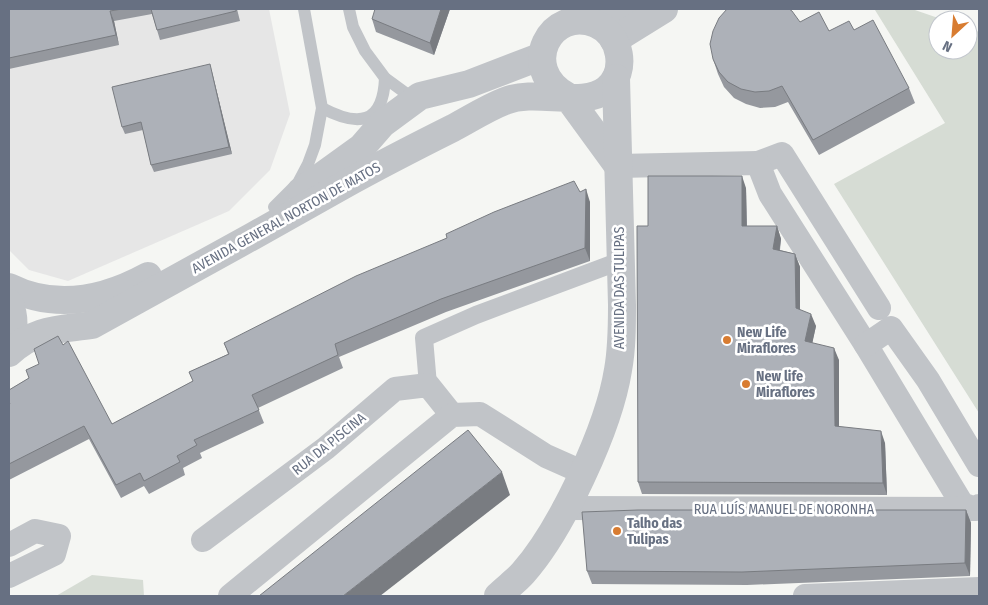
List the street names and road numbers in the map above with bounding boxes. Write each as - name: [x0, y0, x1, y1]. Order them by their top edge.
- street label: AVENIDA GENERAL NORTON DE MATOS: [189, 159, 383, 277]
- street label: AVENIDA DAS TULIPAS: [611, 227, 628, 349]
- street label: RUA DA PISCINA: [289, 409, 370, 479]
- street label: RUA LUÍS MANUEL DE NORONHA: [694, 500, 875, 518]

